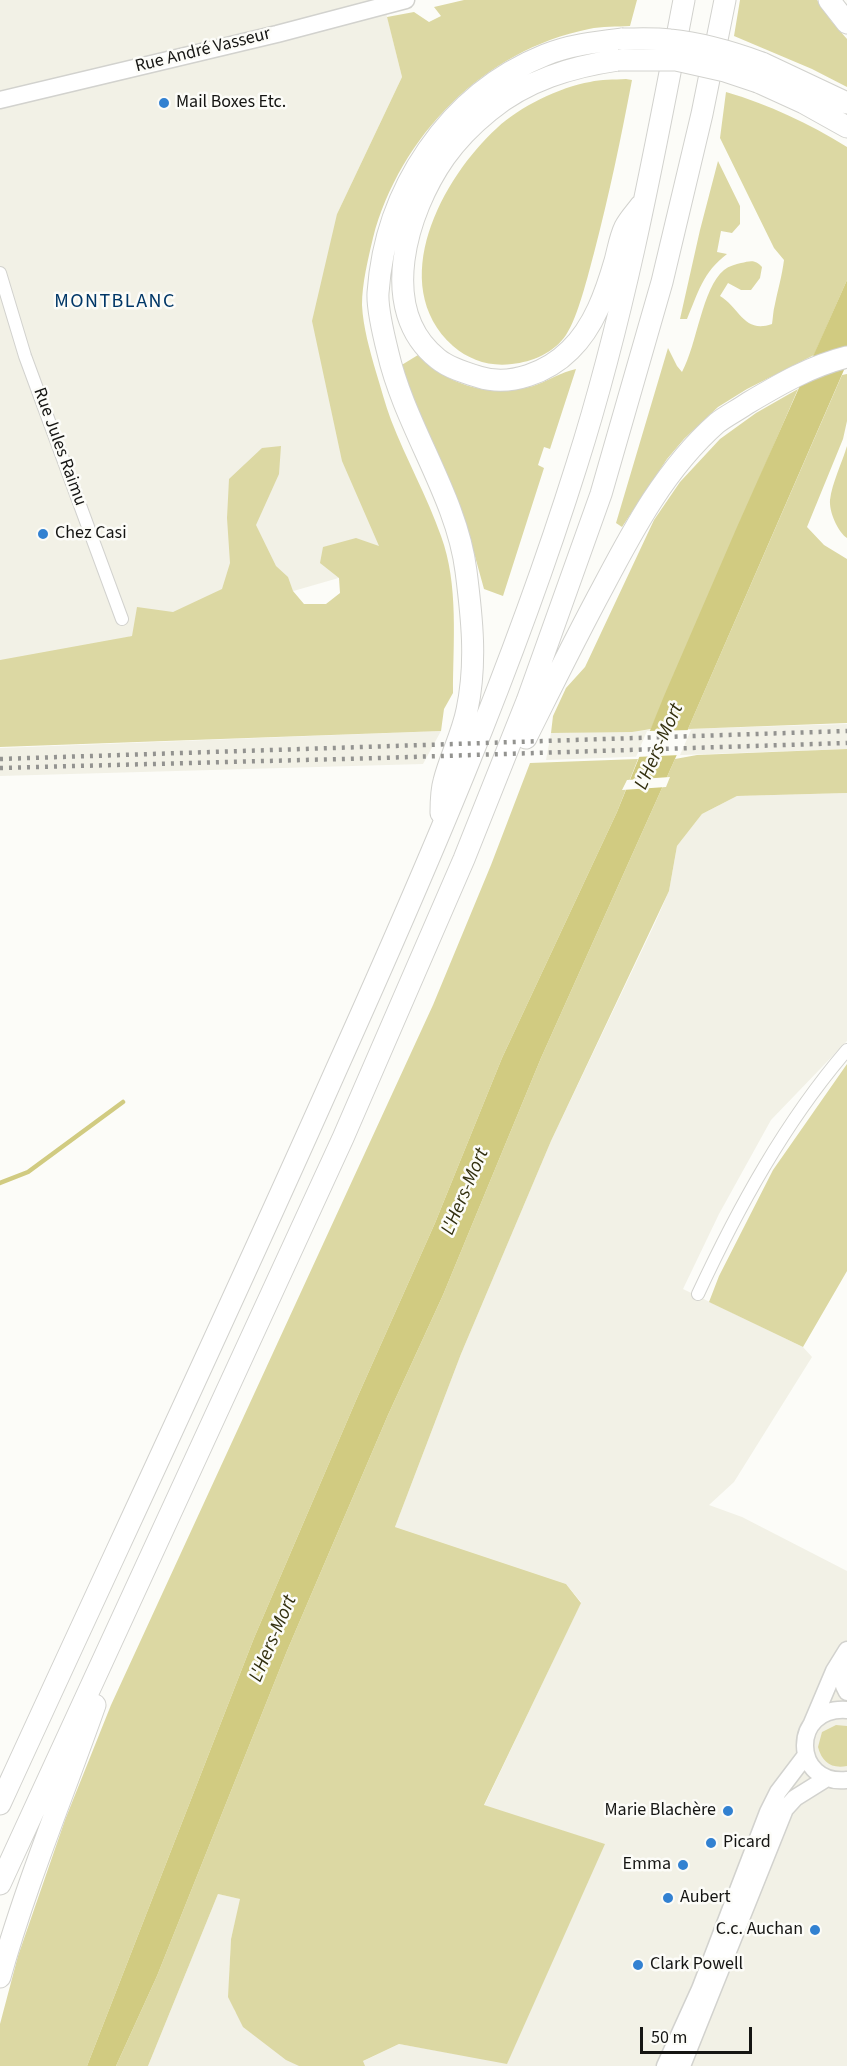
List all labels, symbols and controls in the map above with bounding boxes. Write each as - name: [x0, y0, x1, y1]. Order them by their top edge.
- street label: Rue André Vasseur: [133, 24, 273, 78]
- place label: Mail Boxes Etc.: [176, 92, 286, 114]
- marker: Mail Boxes Etc.: [157, 96, 171, 110]
- district label: MONTBLANC: [54, 291, 176, 315]
- street label: Rue Jules Raimu: [28, 385, 90, 509]
- place label: Chez Casi: [55, 523, 127, 545]
- marker: Chez Casi: [36, 527, 50, 541]
- water label: L'Hers-Mort: [630, 700, 690, 794]
- water label: L'Hers-Mort: [437, 1145, 495, 1239]
- water label: L'Hers-Mort: [245, 1592, 303, 1686]
- place label: Marie Blachère: [604, 1800, 716, 1822]
- marker: Marie Blachère: [721, 1804, 735, 1818]
- place label: Picard: [723, 1832, 771, 1854]
- marker: Picard: [704, 1836, 718, 1850]
- place label: Emma: [623, 1854, 671, 1876]
- marker: Emma: [676, 1858, 690, 1872]
- place label: Aubert: [680, 1887, 731, 1909]
- marker: Aubert: [661, 1891, 675, 1905]
- place label: C.c. Auchan: [716, 1919, 803, 1941]
- marker: C.c. Auchan: [808, 1923, 822, 1937]
- place label: Clark Powell: [650, 1954, 743, 1976]
- marker: Clark Powell: [631, 1958, 645, 1972]
- scale bar: [643, 2015, 756, 2053]
- text: 50 m: [651, 2025, 687, 2050]

